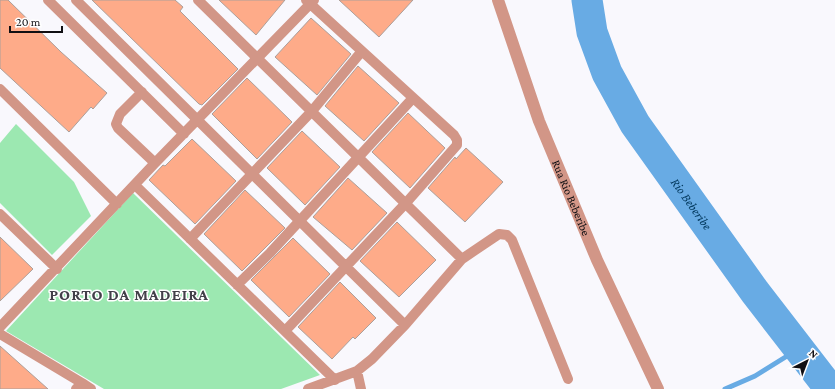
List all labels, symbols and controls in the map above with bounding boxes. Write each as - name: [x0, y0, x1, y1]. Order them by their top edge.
- scale bar: [10, 8, 62, 34]
- text: 20 m: [16, 15, 41, 29]
- street label: Rua Rio Beberibe: [549, 158, 593, 238]
- water label: Rio Beberibe: [668, 175, 715, 233]
- district label: PORTO DA MADEIRA: [49, 286, 209, 303]
- north arrow: [787, 341, 827, 381]
- text: N: [807, 347, 821, 361]

